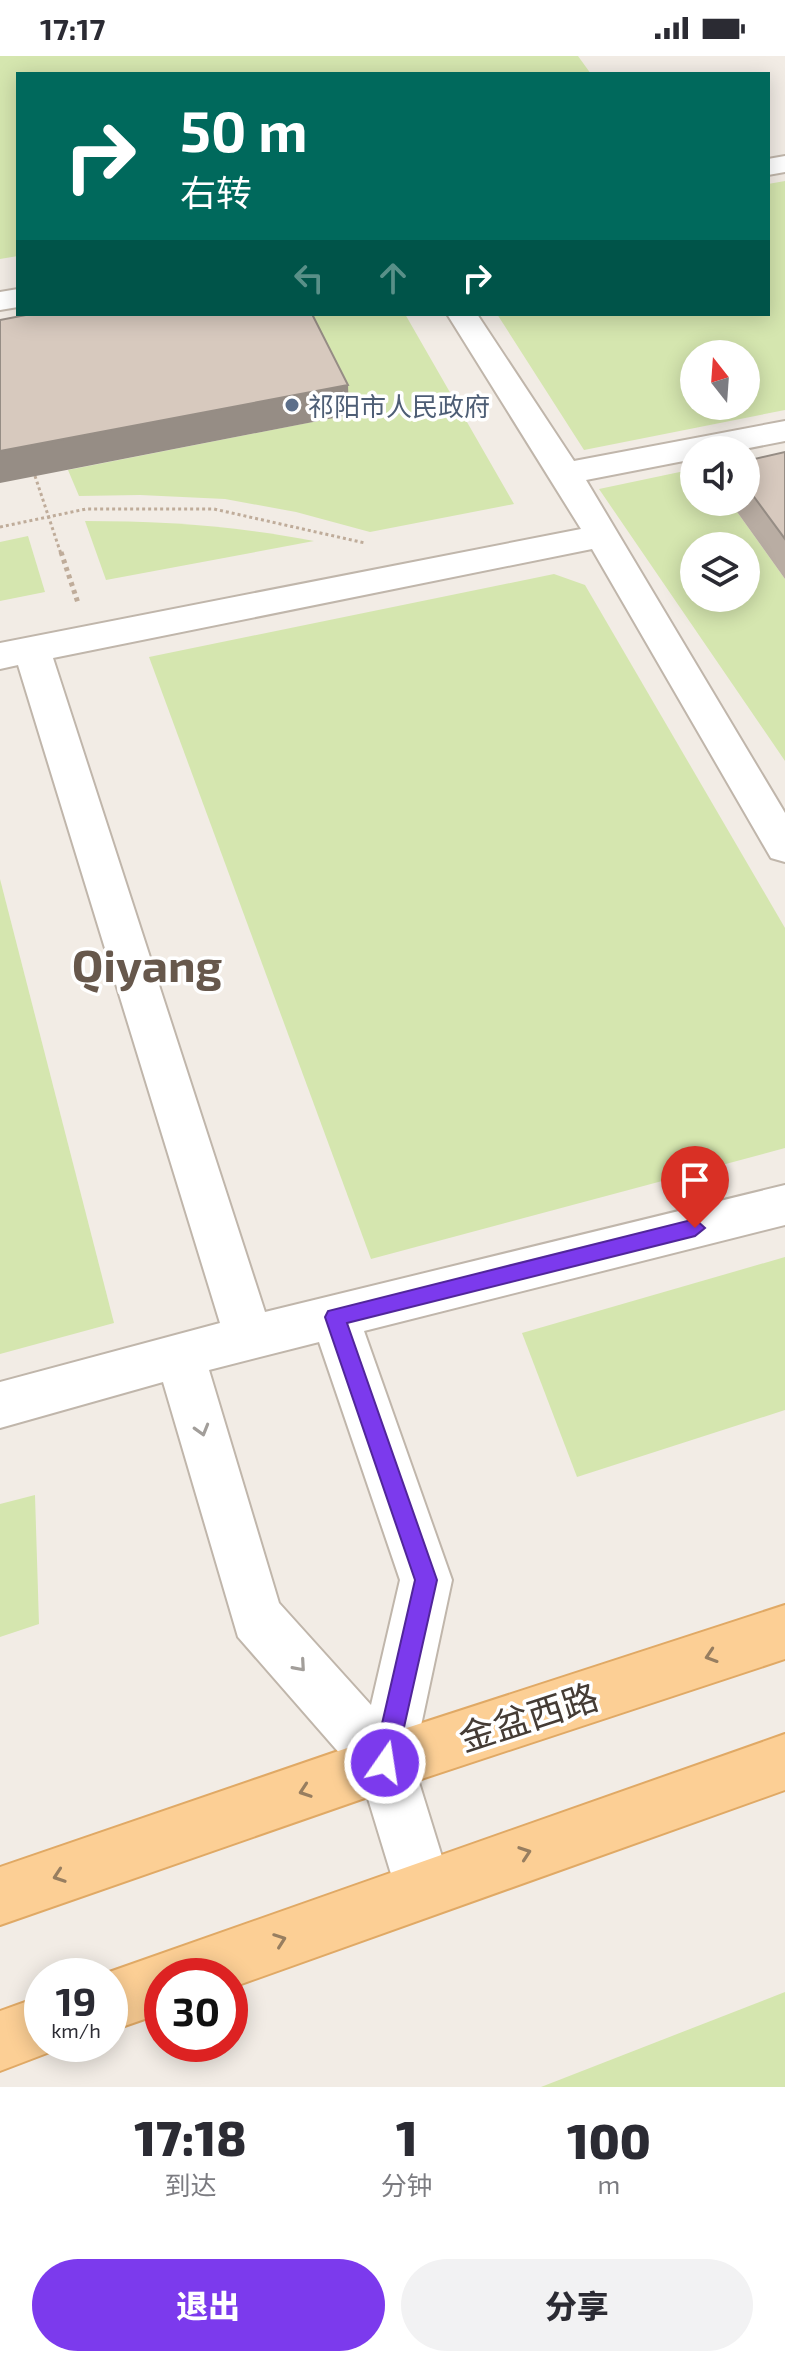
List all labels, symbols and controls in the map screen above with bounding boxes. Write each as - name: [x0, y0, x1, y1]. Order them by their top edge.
- text: 17:17: [40, 10, 105, 46]
- text: 50 m: [180, 96, 308, 163]
- icon: right: [48, 104, 152, 208]
- text: 右转: [180, 170, 252, 213]
- icon: left: [287, 256, 331, 300]
- icon: ahead: [371, 256, 415, 300]
- icon: right: [455, 256, 499, 300]
- north arrow: [680, 340, 760, 420]
- map controls: [680, 340, 760, 612]
- place label: 祁阳市人民政府: [308, 390, 490, 421]
- marker: 祁阳市人民政府: [283, 396, 301, 414]
- button: sound: [680, 436, 760, 516]
- button: layers: [680, 532, 760, 612]
- district label: Qiyang: [72, 936, 223, 993]
- pin: [661, 1146, 729, 1228]
- icon: arrive: [673, 1158, 717, 1202]
- one-way arrow: [193, 1423, 209, 1437]
- one-way arrow: [705, 1647, 718, 1663]
- one-way arrow: [290, 1657, 304, 1672]
- street label: 金盆西路: [453, 1673, 603, 1759]
- position arrow: [343, 1721, 427, 1805]
- one-way arrow: [298, 1781, 312, 1797]
- one-way arrow: [518, 1846, 532, 1863]
- one-way arrow: [53, 1866, 67, 1882]
- one-way arrow: [273, 1933, 287, 1950]
- speed limit sign: 30: [144, 1958, 248, 2062]
- text: 19: [56, 1976, 96, 2024]
- text: km/h: [51, 2018, 101, 2042]
- text: 17:18: [134, 2108, 247, 2166]
- text: 1: [396, 2108, 418, 2166]
- text: 100: [567, 2111, 651, 2169]
- text: m: [597, 2168, 620, 2199]
- text: 到达: [164, 2169, 216, 2200]
- text: 分钟: [381, 2169, 433, 2200]
- button: 退出: [32, 2259, 385, 2351]
- button: 分享: [401, 2259, 753, 2351]

